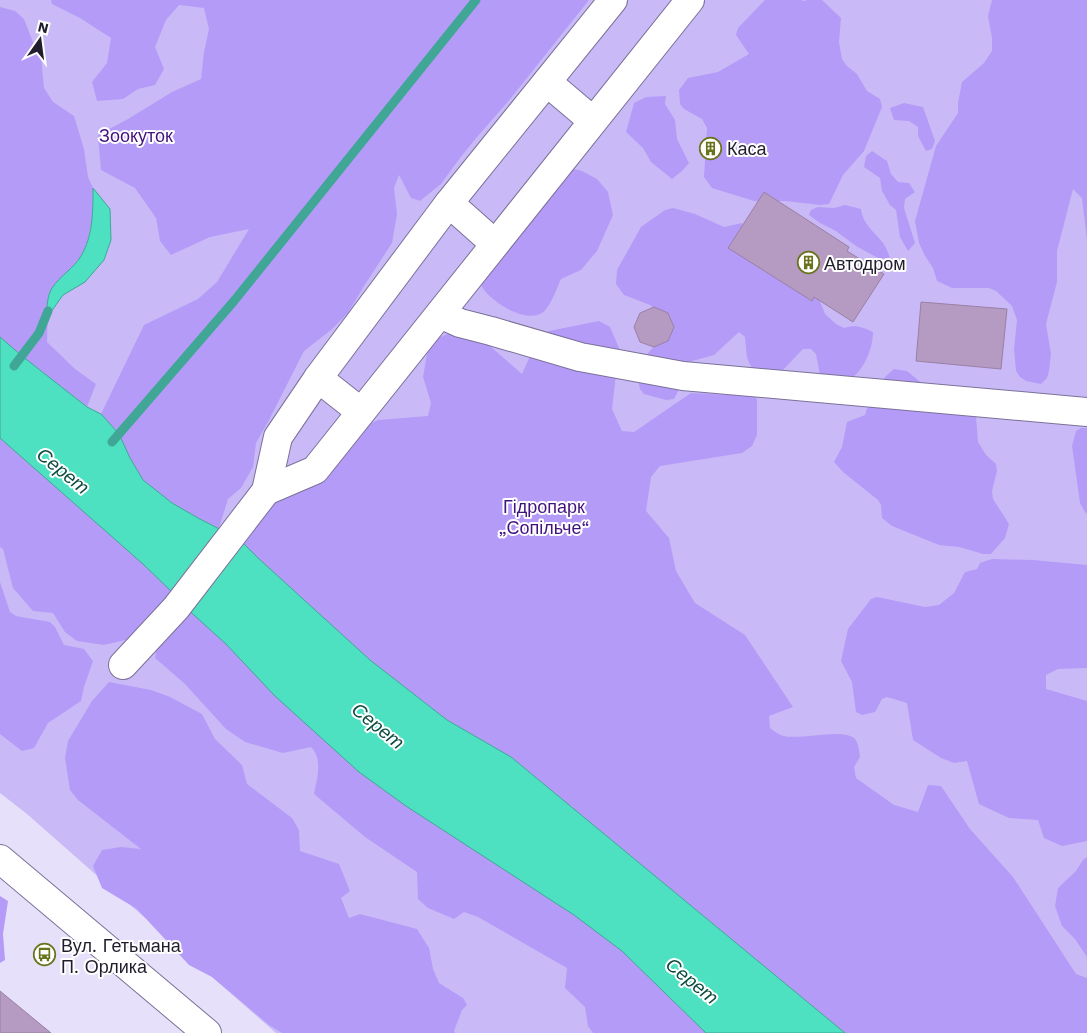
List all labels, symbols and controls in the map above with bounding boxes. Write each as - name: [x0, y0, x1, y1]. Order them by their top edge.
- north arrow: [15, 15, 65, 65]
- text: N: [36, 18, 50, 36]
- park label: Зоокуток: [99, 125, 173, 146]
- building icon: Каса: [699, 136, 723, 160]
- place label: Каса: [727, 138, 767, 159]
- building icon: Автодром: [796, 251, 820, 275]
- place label: Автодром: [824, 253, 906, 274]
- water label: Серет: [32, 443, 94, 499]
- park label: Гідропарк „Сопільче“: [499, 496, 589, 538]
- water label: Серет: [347, 698, 409, 754]
- place label: Вул. Гетьмана П. Орлика: [61, 935, 182, 977]
- bus stop icon: Вул. Гетьмана П. Орлика: [33, 943, 57, 967]
- water label: Серет: [661, 953, 723, 1009]

